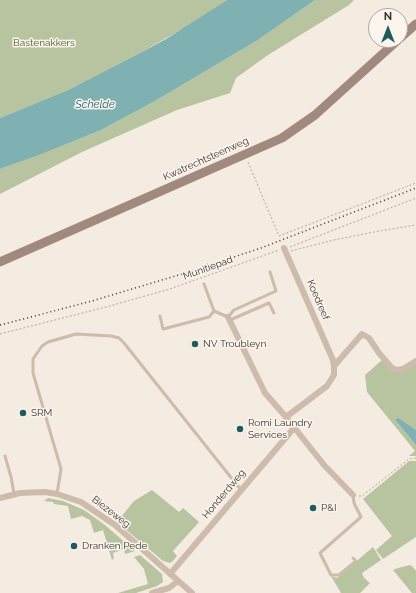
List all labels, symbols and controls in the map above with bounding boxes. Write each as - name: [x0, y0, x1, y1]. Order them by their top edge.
- north arrow: [368, 8, 408, 48]
- text: N: [384, 10, 392, 23]
- park label: Bastenakkers: [13, 37, 75, 49]
- water label: Schelde: [75, 98, 115, 112]
- street label: Kwatrechtsteenweg: [161, 135, 251, 183]
- street label: Munitiepad: [182, 253, 234, 283]
- street label: Koedreef: [304, 278, 332, 322]
- place label: NV Troubleyn: [203, 338, 266, 350]
- marker: NV Troubleyn: [190, 339, 200, 349]
- place label: SRM: [31, 407, 52, 419]
- marker: SRM: [18, 408, 28, 418]
- place label: Romi Laundry Services: [248, 417, 312, 440]
- marker: Romi Laundry Services: [235, 424, 245, 434]
- street label: Honderdweg: [200, 467, 248, 521]
- street label: Biezeweg: [89, 494, 133, 530]
- place label: P&I: [321, 502, 336, 514]
- marker: P&I: [308, 503, 318, 513]
- place label: Dranken Pede: [82, 540, 147, 552]
- marker: Dranken Pede: [69, 541, 79, 551]

